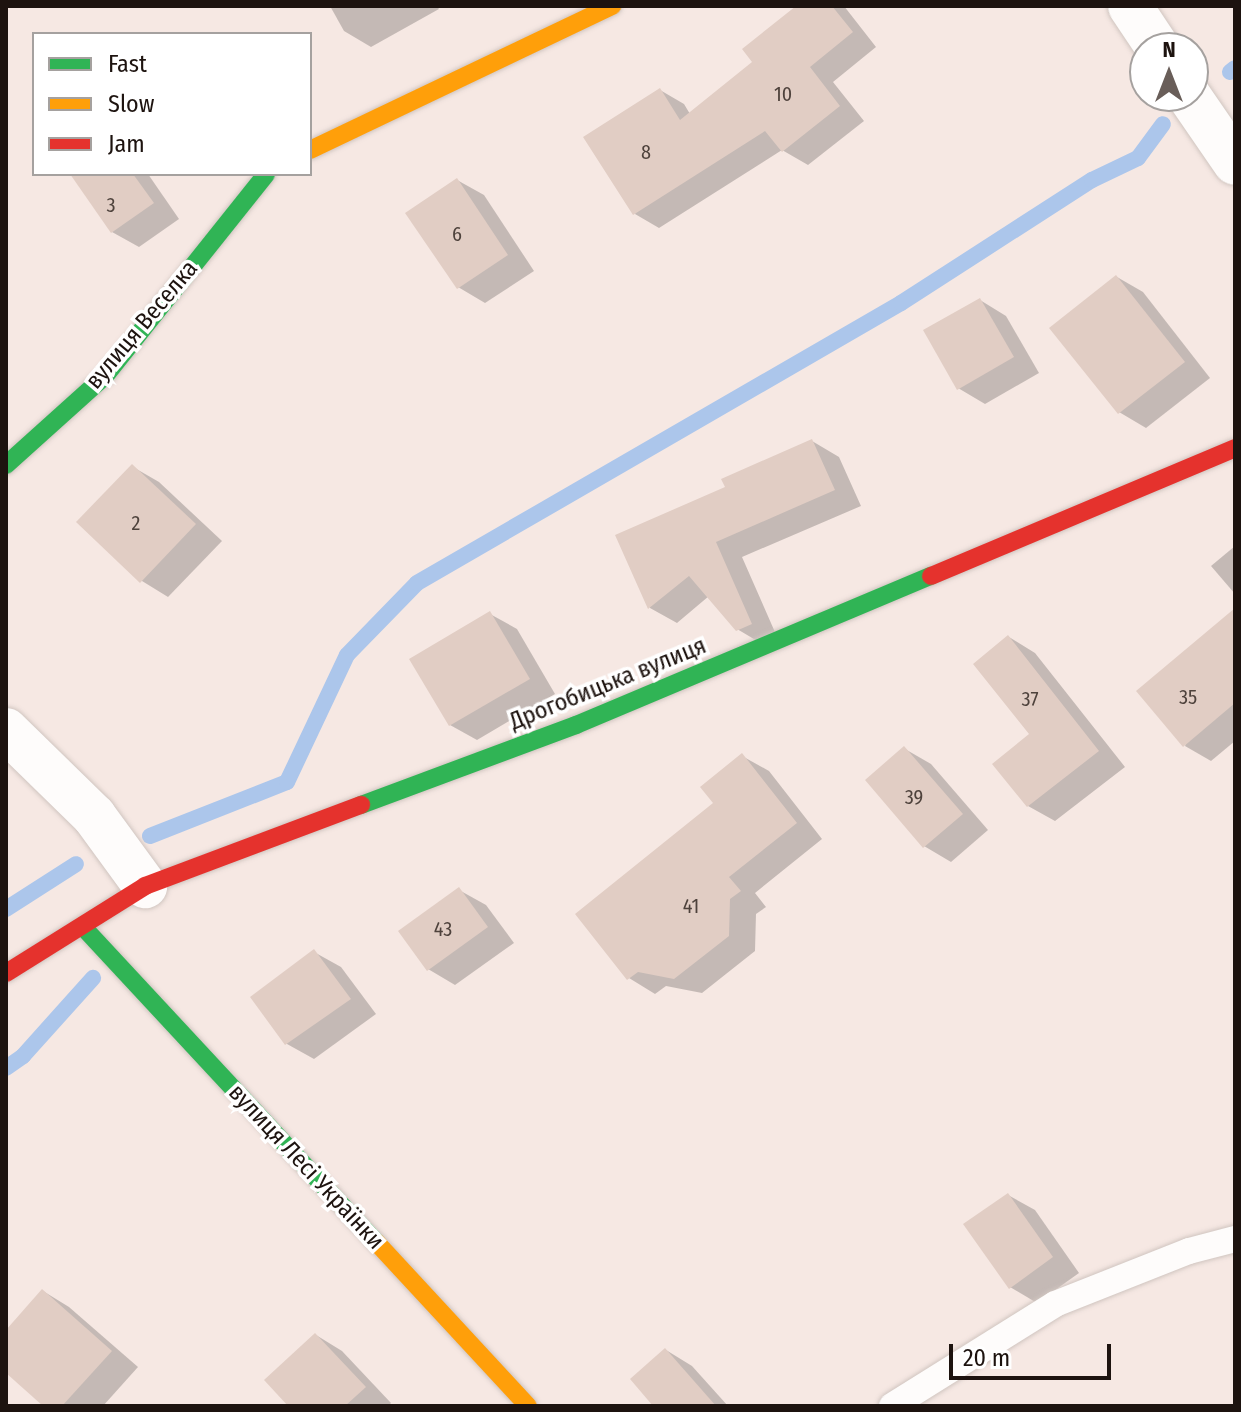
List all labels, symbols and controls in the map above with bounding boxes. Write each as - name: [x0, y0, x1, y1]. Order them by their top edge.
- legend: [32, 32, 312, 176]
- north arrow: [1129, 32, 1209, 112]
- text: N: [1162, 36, 1176, 63]
- text: Fast: [108, 50, 147, 78]
- house number: 10: [774, 82, 792, 106]
- text: Slow: [108, 90, 154, 118]
- text: Jam: [108, 130, 145, 158]
- house number: 8: [641, 140, 651, 164]
- house number: 3: [106, 193, 116, 217]
- house number: 6: [452, 222, 462, 246]
- street label: вулиця Веселка: [80, 255, 204, 395]
- house number: 2: [132, 511, 140, 535]
- street label: Дрогобицька вулиця: [505, 631, 711, 737]
- house number: 35: [1179, 685, 1197, 709]
- house number: 37: [1021, 687, 1039, 711]
- house number: 39: [905, 785, 923, 809]
- house number: 41: [683, 894, 699, 918]
- house number: 43: [434, 917, 452, 941]
- street label: вулиця Лесі Українки: [222, 1079, 390, 1255]
- scale bar: [953, 1328, 1115, 1378]
- text: 20 m: [963, 1344, 1010, 1372]

